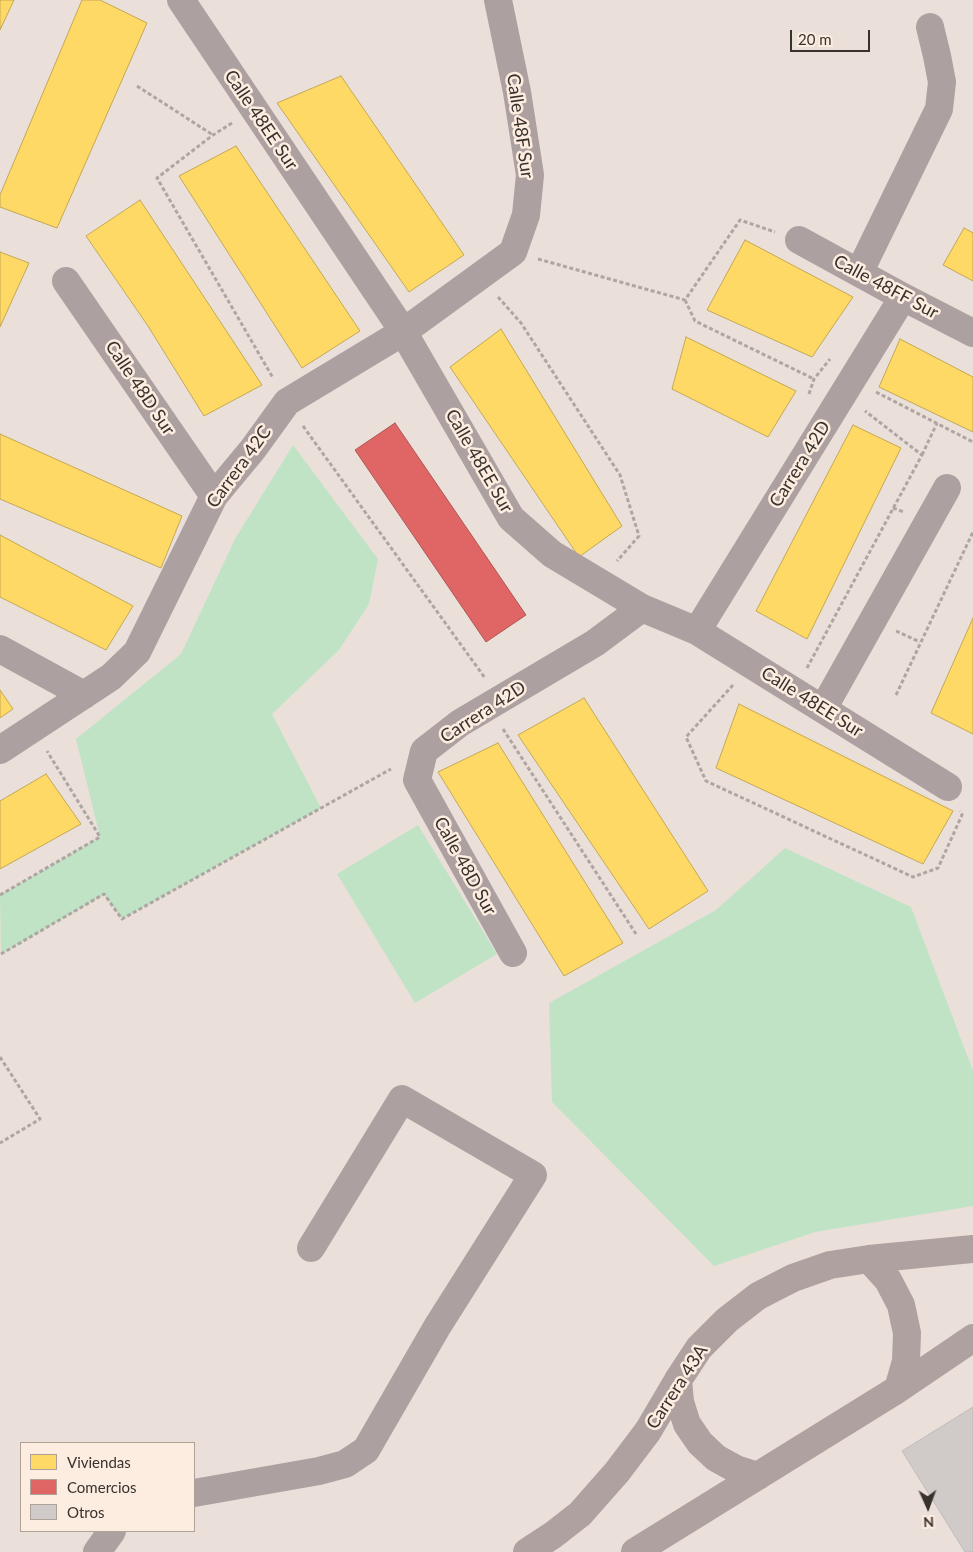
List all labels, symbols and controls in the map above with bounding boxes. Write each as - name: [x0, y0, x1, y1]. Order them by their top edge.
- scale bar: [793, 20, 873, 52]
- text: 20 m: [798, 30, 832, 48]
- street label: Calle 48EE Sur: [220, 66, 302, 174]
- street label: Calle 48F Sur: [502, 72, 538, 180]
- street label: Calle 48FF Sur: [830, 250, 942, 324]
- street label: Calle 48D Sur: [101, 337, 179, 439]
- street label: Calle 48EE Sur: [441, 405, 517, 517]
- street label: Carrera 42D: [765, 417, 835, 511]
- street label: Carrera 42C: [202, 422, 276, 512]
- street label: Calle 48EE Sur: [757, 662, 867, 742]
- street label: Carrera 42D: [436, 676, 530, 748]
- street label: Calle 48D Sur: [429, 813, 501, 919]
- street label: Carrera 43A: [642, 1341, 712, 1433]
- legend: [20, 1442, 195, 1532]
- text: Viviendas: [67, 1453, 131, 1471]
- text: Comercios: [67, 1478, 137, 1496]
- north arrow: [903, 1482, 953, 1532]
- text: Otros: [67, 1503, 105, 1521]
- text: N: [923, 1514, 934, 1531]

